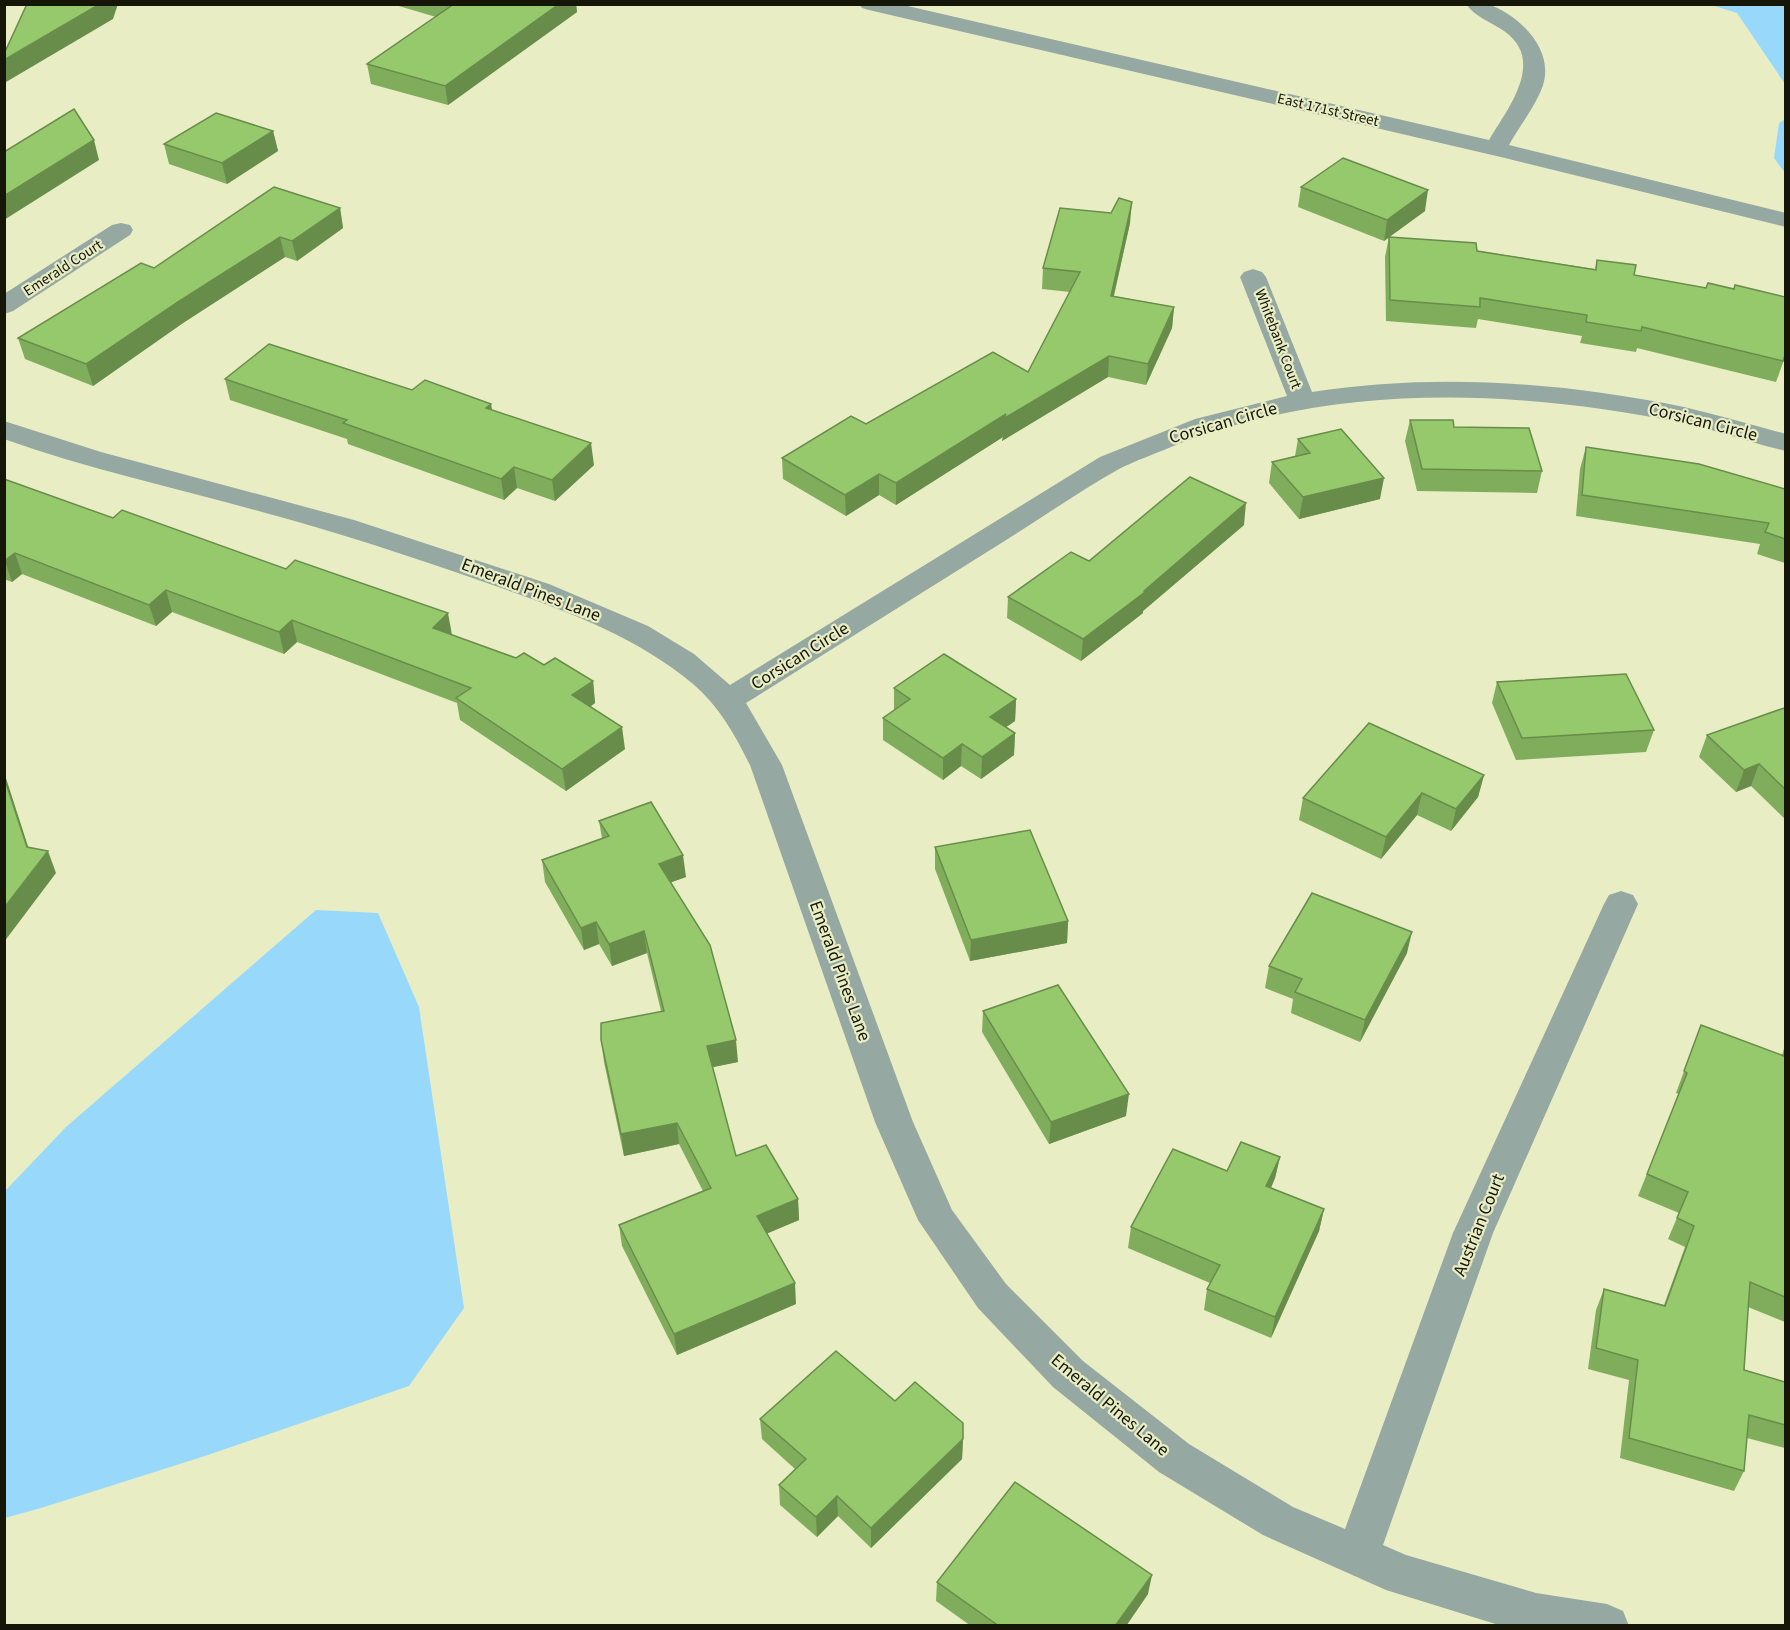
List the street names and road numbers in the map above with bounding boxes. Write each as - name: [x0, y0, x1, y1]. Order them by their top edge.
- street label: East 171st Street: [1275, 88, 1381, 132]
- street label: Emerald Court: [19, 235, 107, 301]
- street label: Whitebank Court: [1249, 286, 1307, 392]
- street label: Corsican Circle: [1166, 396, 1280, 450]
- street label: Corsican Circle: [1646, 396, 1760, 448]
- street label: Emerald Pines Lane: [458, 552, 604, 628]
- street label: Corsican Circle: [746, 616, 854, 696]
- street label: Emerald Pines Lane: [803, 897, 877, 1045]
- street label: Austrian Court: [1447, 1170, 1511, 1280]
- street label: Emerald Pines Lane: [1045, 1348, 1175, 1462]

